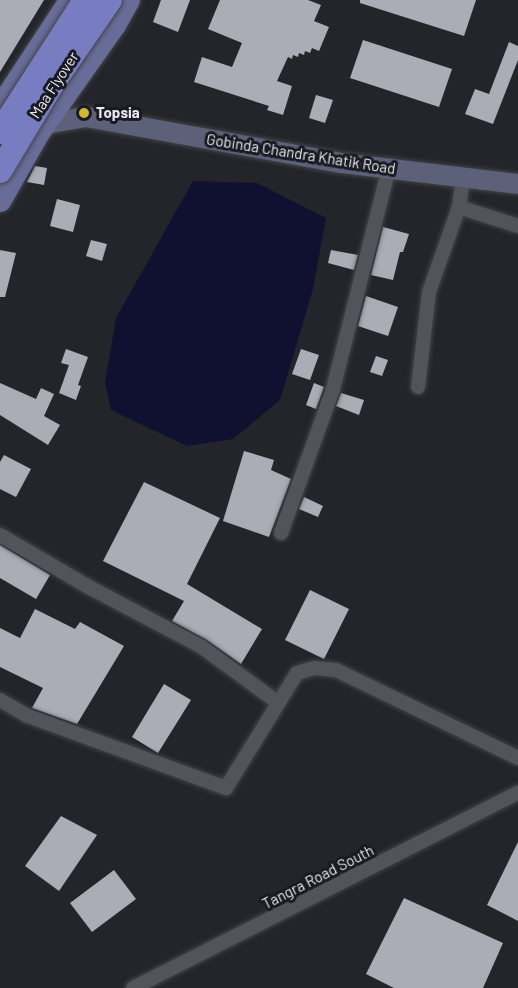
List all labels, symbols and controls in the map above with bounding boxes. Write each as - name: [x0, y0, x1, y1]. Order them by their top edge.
- street label: Maa Flyover: [26, 48, 82, 122]
- place label: Topsia: [96, 104, 140, 122]
- marker: Topsia: [77, 106, 91, 120]
- street label: Gobinda Chandra Khatik Road: [205, 130, 397, 178]
- street label: Tangra Road South: [259, 841, 377, 913]

